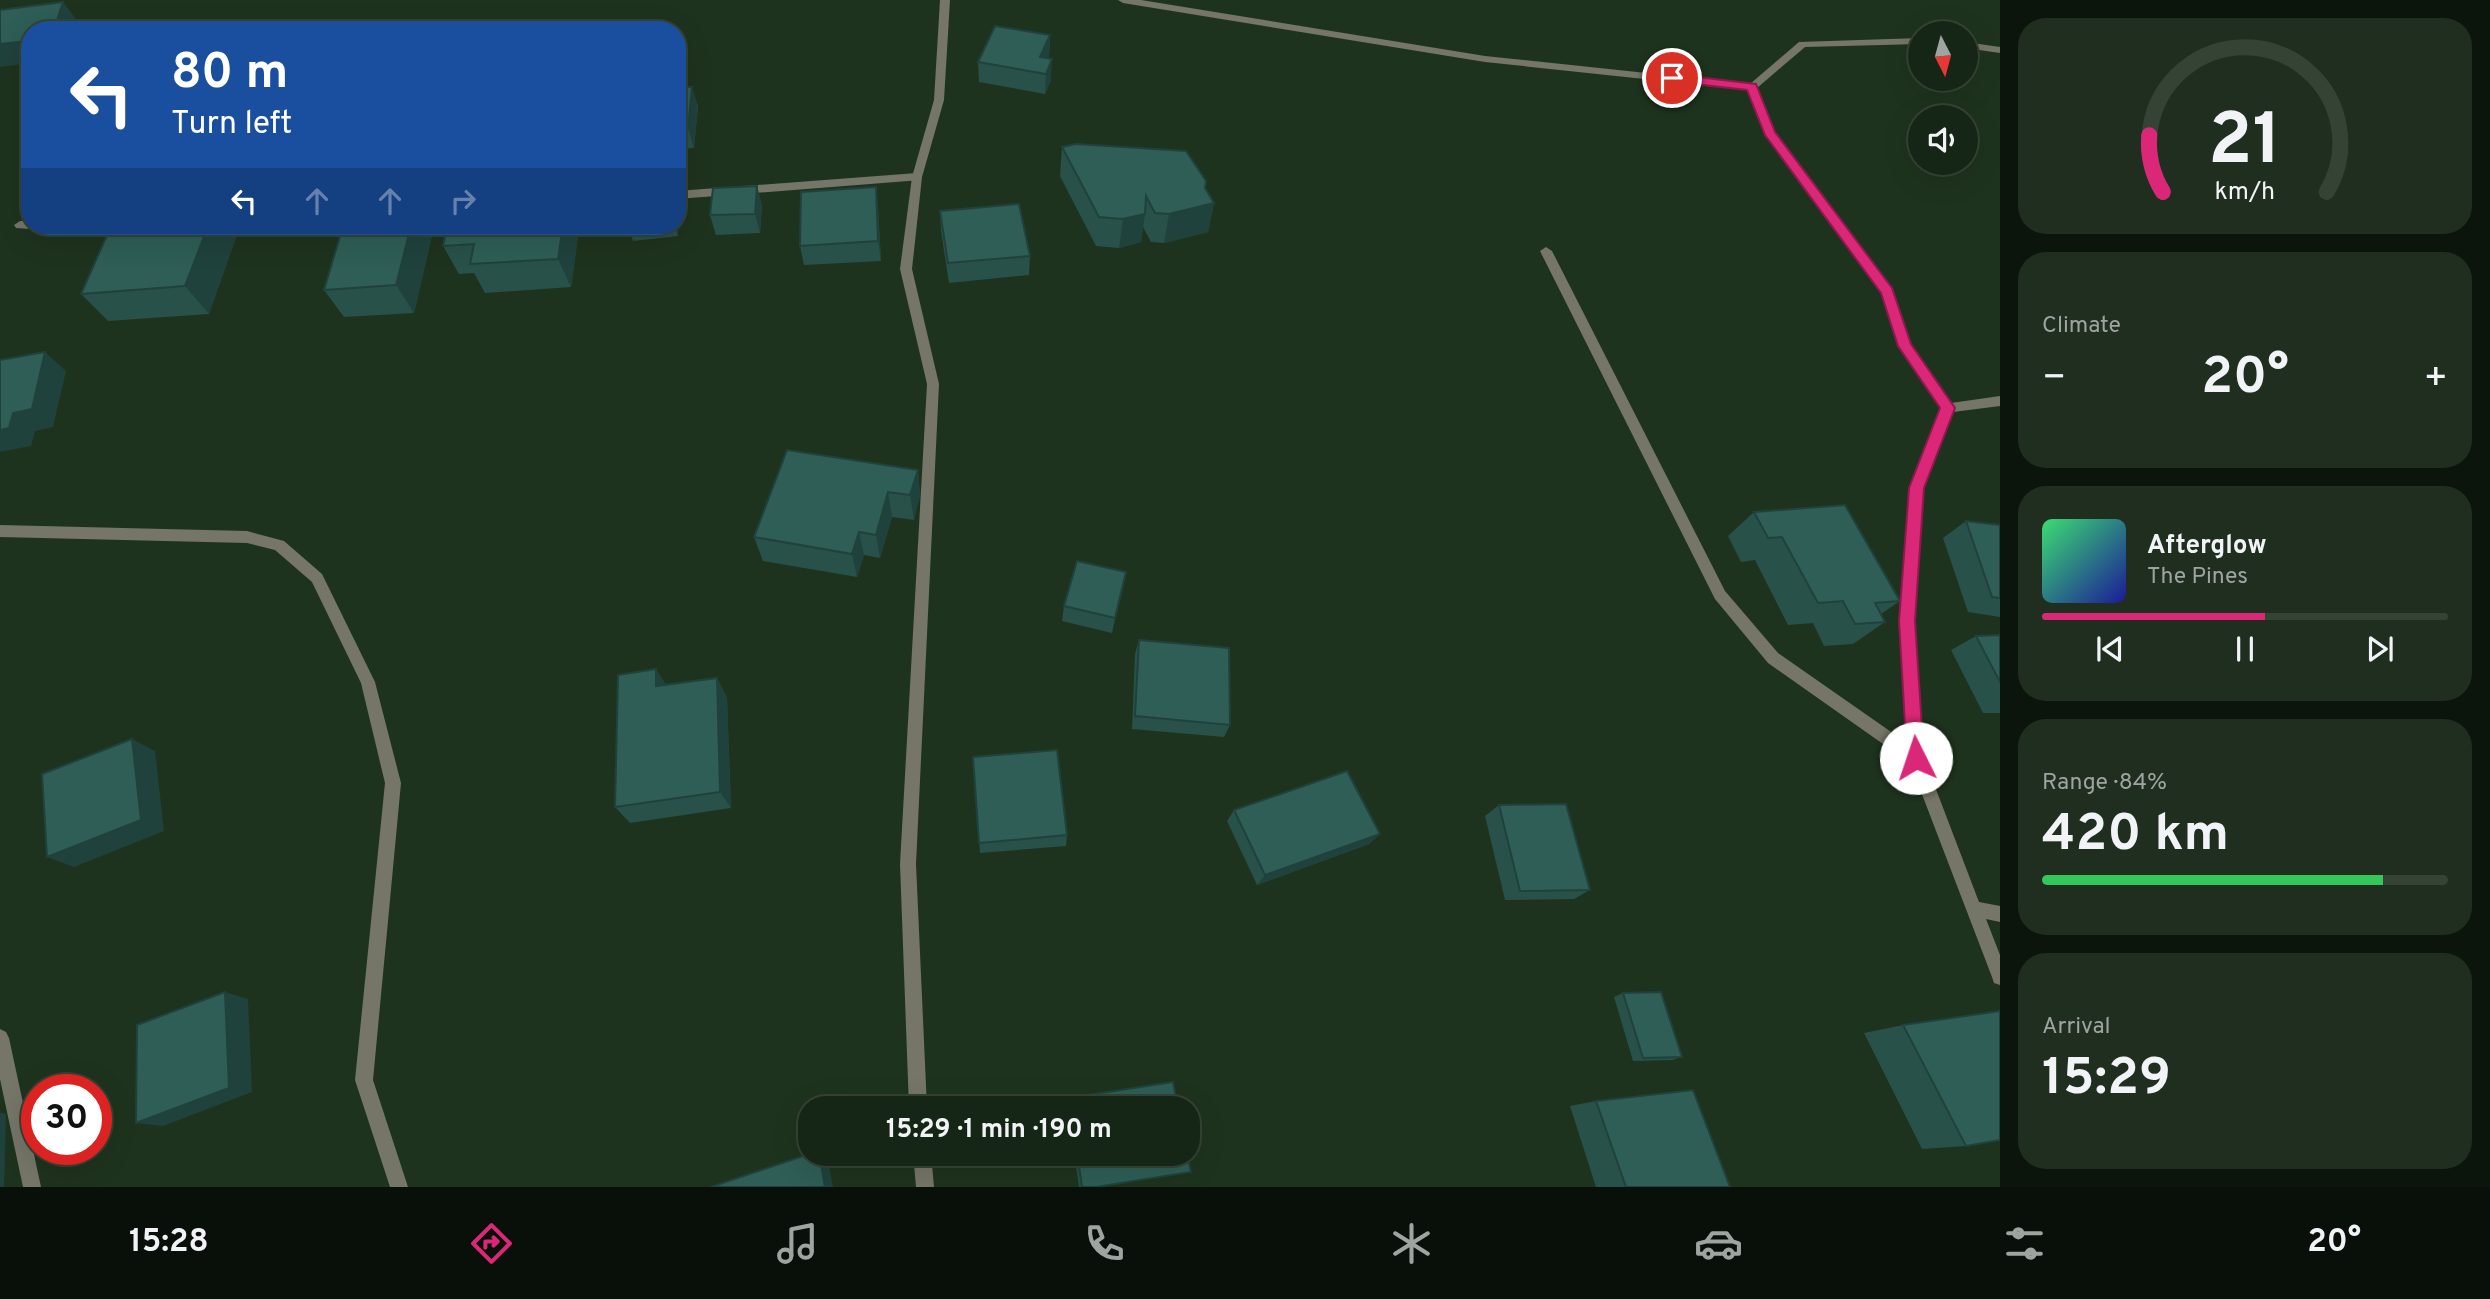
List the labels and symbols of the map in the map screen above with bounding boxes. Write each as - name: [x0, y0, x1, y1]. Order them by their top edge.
- north arrow: [1908, 21, 1978, 91]
- pin: [1642, 48, 1702, 108]
- position arrow: [1879, 721, 1953, 795]
- speed limit sign: 30: [21, 1074, 112, 1165]

